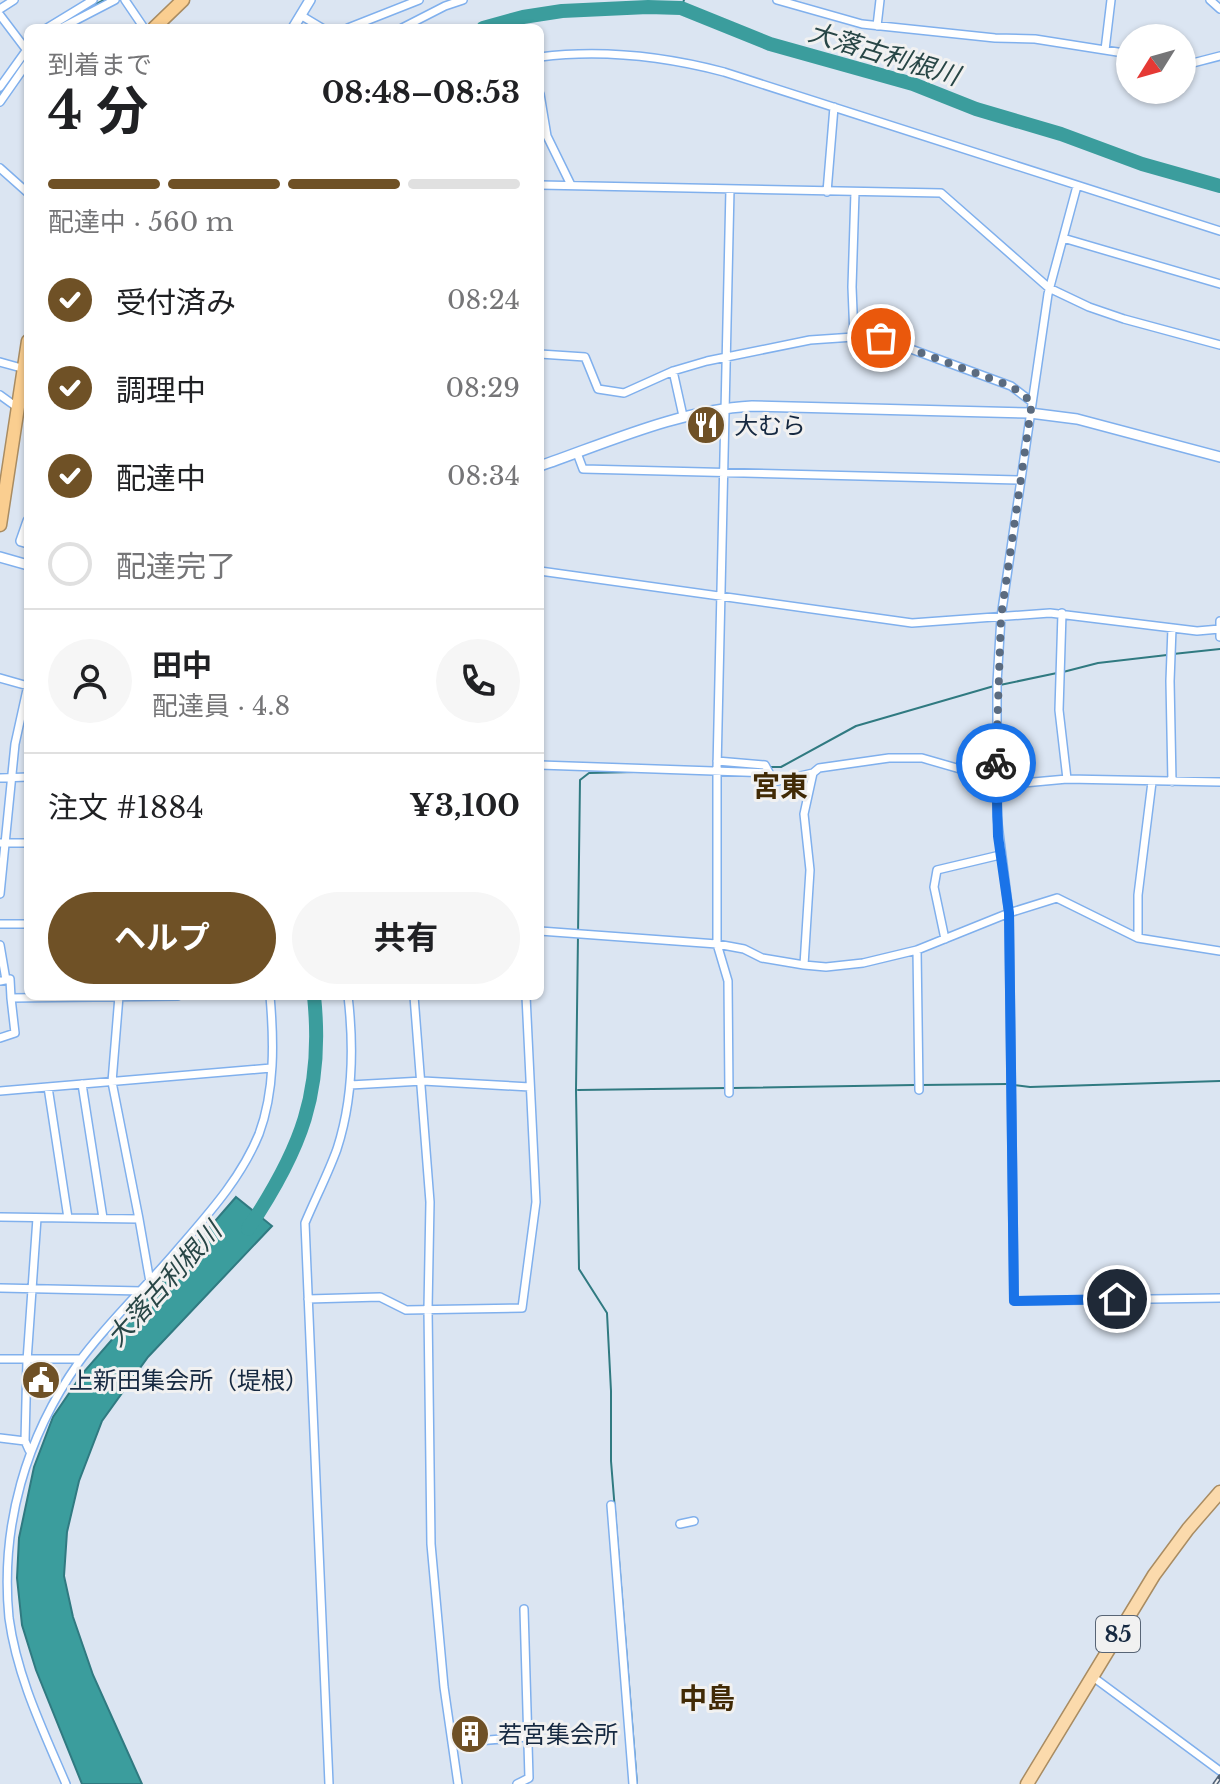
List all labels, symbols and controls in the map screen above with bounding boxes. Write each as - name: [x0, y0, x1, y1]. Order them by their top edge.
- water label: 大落古利根川: [805, 16, 966, 93]
- north arrow: [1116, 24, 1196, 104]
- map controls: [1116, 24, 1196, 104]
- text: 到着まで: [48, 49, 152, 81]
- text: 08:48–08:53: [322, 74, 520, 111]
- text: 4 分: [48, 79, 148, 143]
- text: 配達中 · 560 m: [48, 206, 234, 238]
- icon: check: [48, 278, 92, 322]
- text: 受付済み: [116, 284, 236, 321]
- text: 08:24: [447, 284, 520, 316]
- pin: [847, 304, 915, 372]
- icon: bag: [859, 316, 903, 360]
- icon: check: [48, 366, 92, 410]
- text: 調理中: [116, 372, 206, 409]
- text: 08:29: [446, 372, 520, 404]
- restaurant icon: 大むら: [685, 404, 727, 446]
- place label: 大むら: [734, 411, 806, 440]
- icon: check: [48, 454, 92, 498]
- text: 配達中: [116, 460, 206, 497]
- text: 08:34: [447, 460, 520, 492]
- text: 配達完了: [116, 548, 236, 585]
- button: person: [48, 639, 132, 723]
- button: phone: [436, 639, 520, 723]
- text: 田中: [152, 647, 212, 684]
- text: 配達員 · 4.8: [152, 690, 290, 722]
- courier: [956, 723, 1036, 803]
- icon: bike: [974, 741, 1018, 785]
- district label: 宮東: [752, 769, 808, 804]
- text: ¥3,100: [409, 787, 520, 824]
- text: 注文 #1884: [48, 789, 204, 826]
- button: ヘルプ: [48, 892, 276, 984]
- button: 共有: [292, 892, 520, 984]
- water label: 大落古利根川: [100, 1213, 230, 1353]
- pin: [1083, 1265, 1151, 1333]
- icon: home: [1095, 1277, 1139, 1321]
- public building icon: 上新田集会所（堤根）: [20, 1359, 62, 1401]
- place label: 上新田集会所（堤根）: [69, 1366, 309, 1395]
- road number: 85: [1096, 1616, 1140, 1652]
- district label: 中島: [679, 1681, 735, 1716]
- building icon: 若宮集会所: [449, 1713, 491, 1755]
- place label: 若宮集会所: [498, 1720, 618, 1749]

